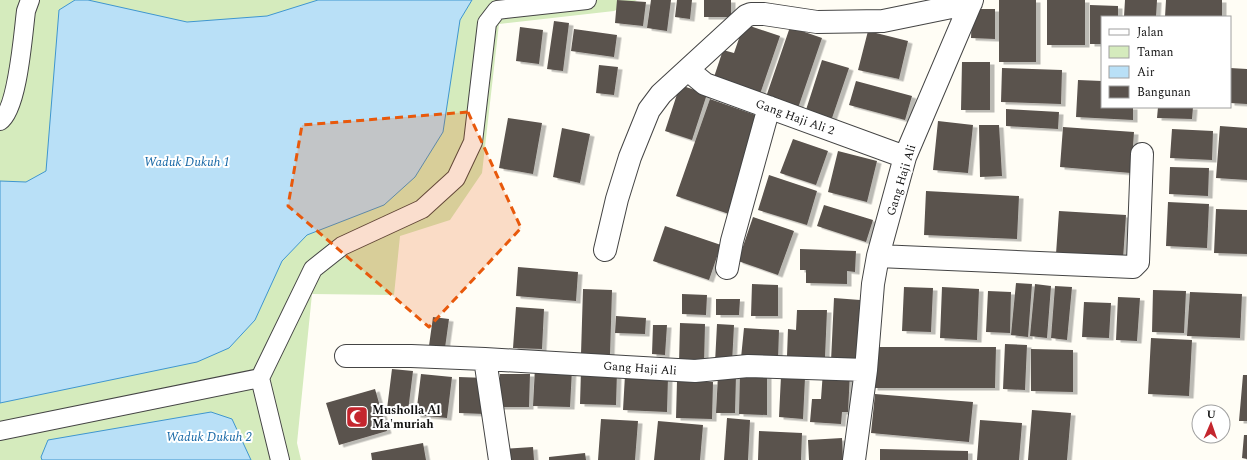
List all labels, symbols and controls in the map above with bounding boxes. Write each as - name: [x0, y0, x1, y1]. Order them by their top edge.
- legend: [1101, 16, 1231, 108]
- text: Jalan: [1137, 23, 1164, 42]
- text: Taman: [1137, 43, 1174, 62]
- text: Air: [1137, 63, 1155, 82]
- text: Bangunan: [1137, 83, 1191, 102]
- street label: Gang Haji Ali 2: [753, 94, 837, 141]
- street label: Gang Haji Ali: [882, 142, 921, 218]
- water label: Waduk Dukuh 1: [144, 152, 230, 172]
- street label: Gang Haji Ali: [602, 356, 678, 381]
- place label: Musholla Al Ma'muriah: [372, 401, 440, 434]
- mosque icon: Musholla Al Ma'muriah: [344, 404, 370, 430]
- north arrow: [1191, 404, 1231, 444]
- text: U: [1206, 406, 1216, 423]
- water label: Waduk Dukuh 2: [166, 427, 253, 447]

